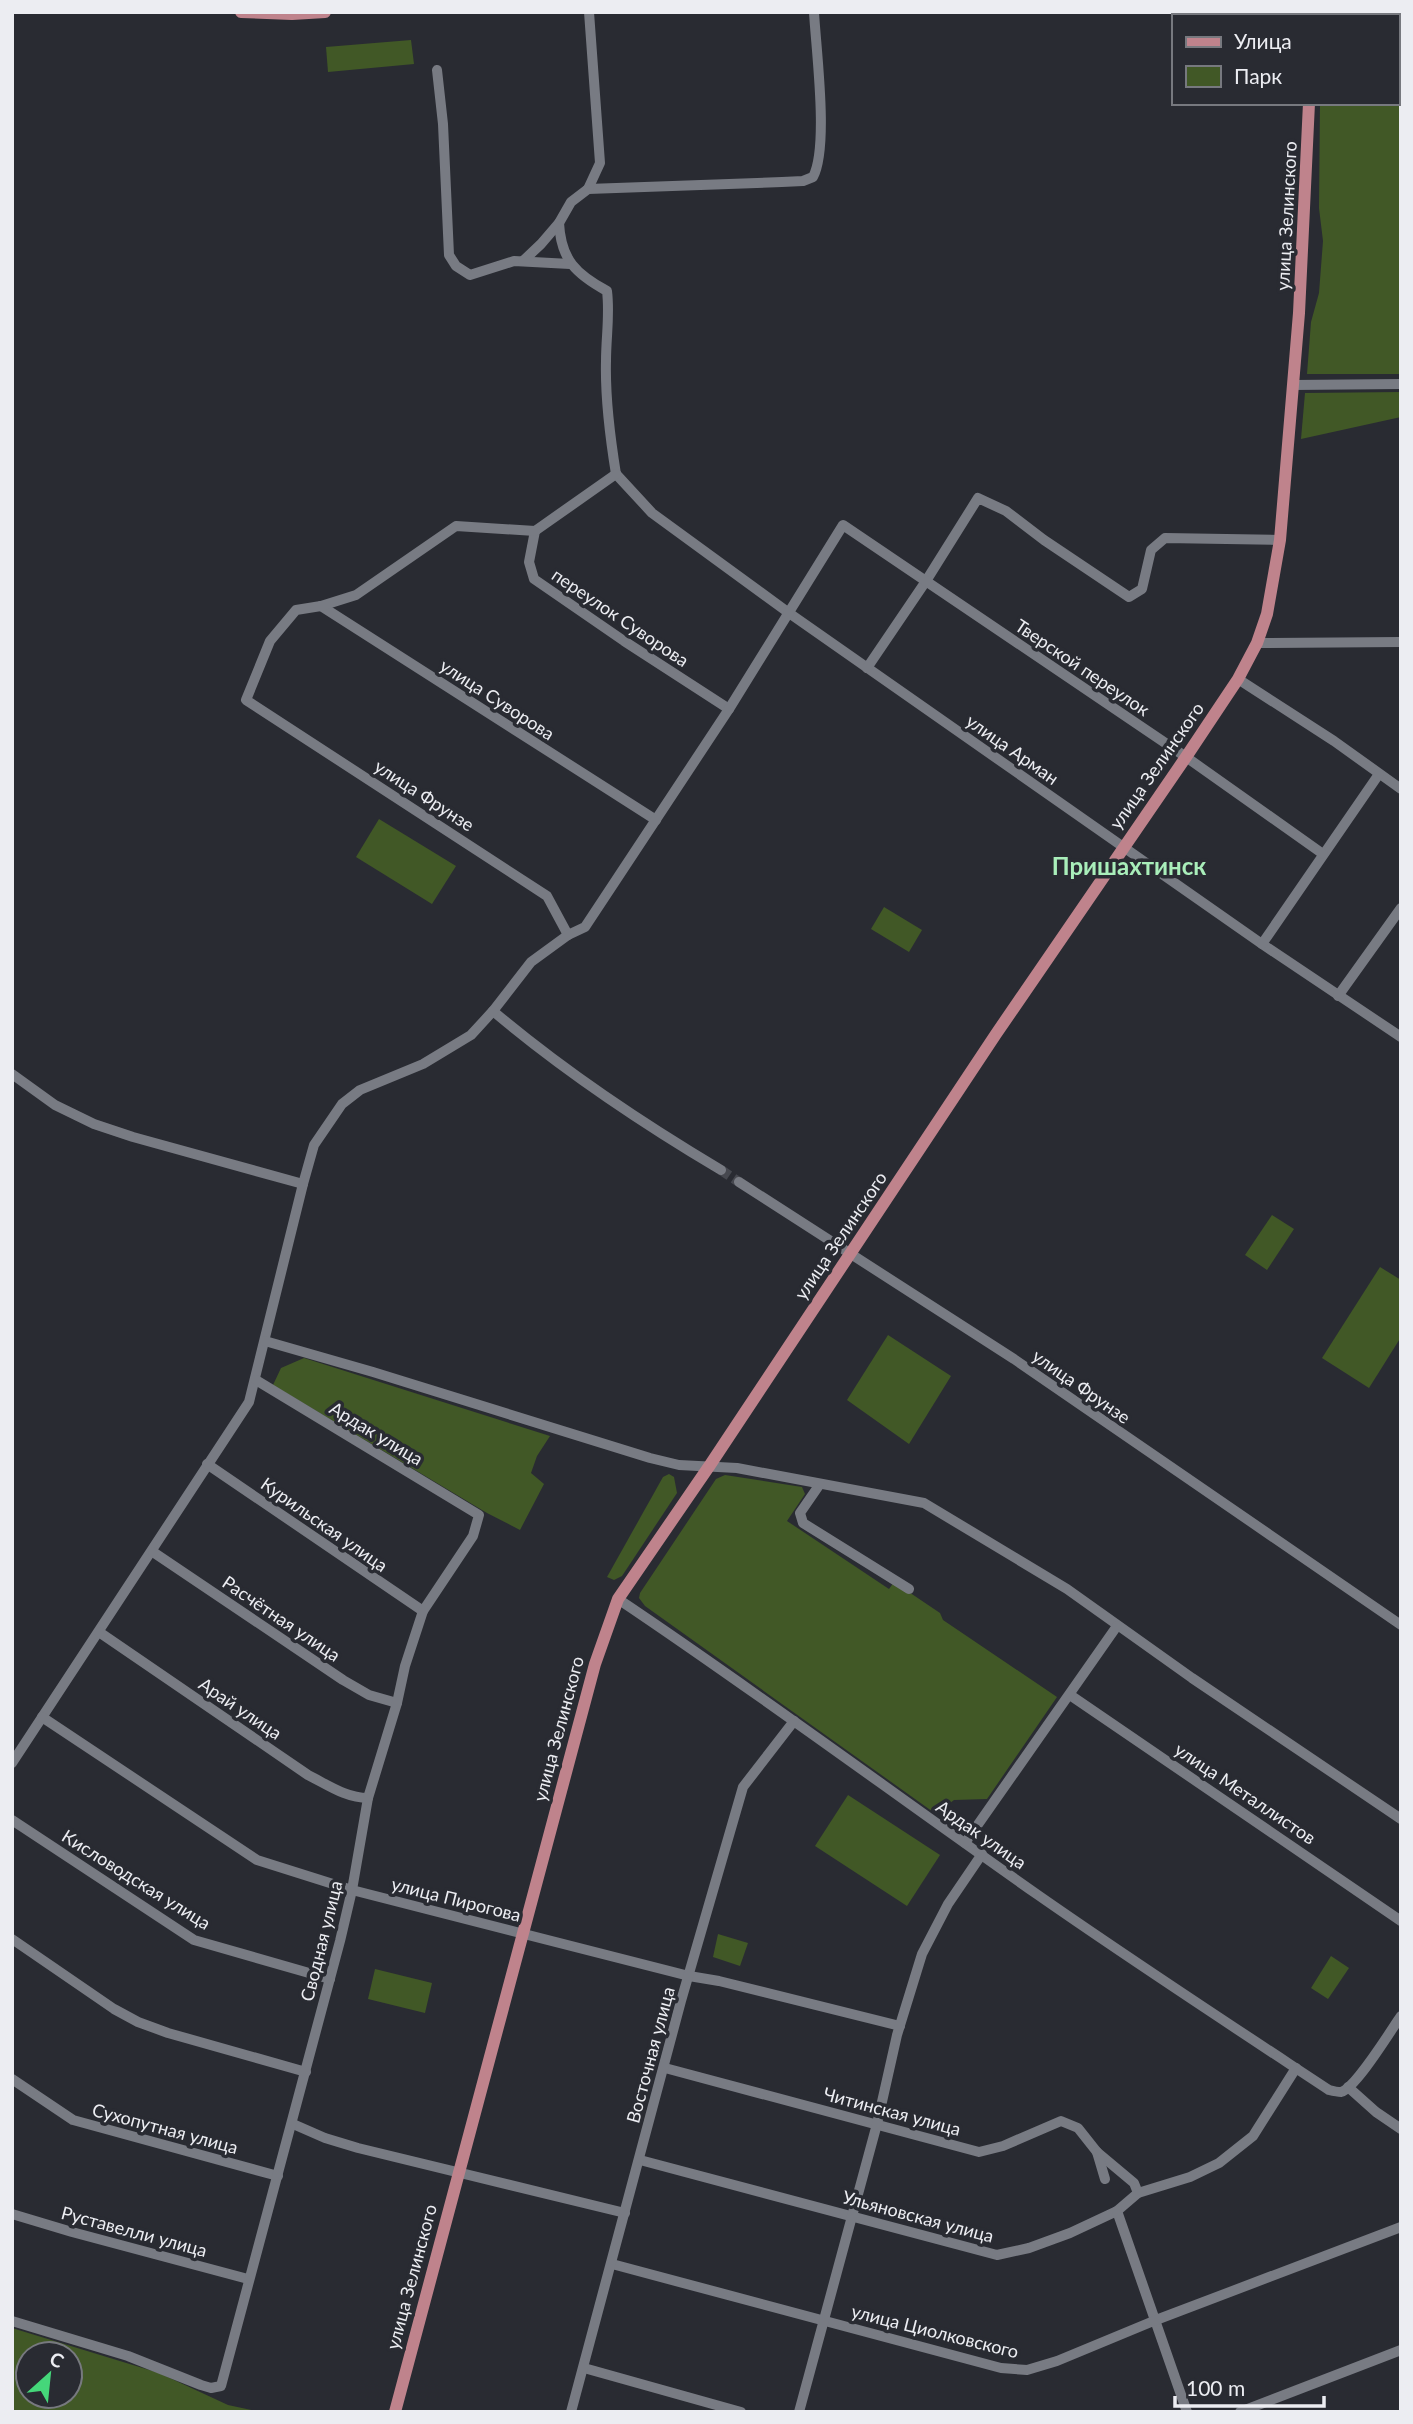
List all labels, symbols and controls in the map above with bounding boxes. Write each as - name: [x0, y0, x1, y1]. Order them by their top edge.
- legend: [1172, 14, 1399, 105]
- text: Улица: [1234, 28, 1292, 53]
- text: Парк: [1234, 63, 1282, 88]
- street label: улица Зелинского: [1271, 141, 1301, 291]
- street label: переулок Суворова: [548, 563, 693, 671]
- street label: Тверской переулок: [1011, 614, 1155, 721]
- street label: улица Суворова: [436, 654, 559, 744]
- street label: улица Зелинского: [1104, 698, 1208, 833]
- street label: улица Арман: [962, 709, 1063, 789]
- street label: улица Фрунзе: [371, 755, 479, 836]
- district label: Пришахтинск: [1052, 851, 1206, 880]
- street label: улица Зелинского: [789, 1167, 891, 1304]
- street label: улица Фрунзе: [1028, 1344, 1135, 1428]
- street label: Ардак улица: [326, 1397, 427, 1470]
- street label: Курильская улица: [257, 1472, 392, 1576]
- street label: Расчётная улица: [218, 1571, 345, 1666]
- street label: улица Зелинского: [528, 1654, 588, 1804]
- street label: Арай улица: [195, 1672, 286, 1744]
- street label: улица Металлистов: [1171, 1738, 1320, 1849]
- street label: Ардак улица: [932, 1795, 1031, 1873]
- street label: Кисловодская улица: [58, 1825, 215, 1934]
- street label: улица Пирогова: [389, 1872, 523, 1926]
- street label: Сводная улица: [295, 1878, 347, 2003]
- street label: Восточная улица: [621, 1984, 679, 2125]
- street label: Читинская улица: [821, 2082, 963, 2140]
- street label: Сухопутная улица: [90, 2098, 241, 2158]
- street label: Ульяновская улица: [840, 2185, 996, 2247]
- street label: Руставелли улица: [59, 2201, 210, 2261]
- street label: улица Зелинского: [381, 2202, 441, 2352]
- street label: улица Циолковского: [849, 2300, 1021, 2362]
- north arrow: [14, 2340, 84, 2410]
- text: С: [46, 2346, 68, 2373]
- scale bar: [1175, 2364, 1324, 2408]
- text: 100 m: [1186, 2375, 1245, 2400]

